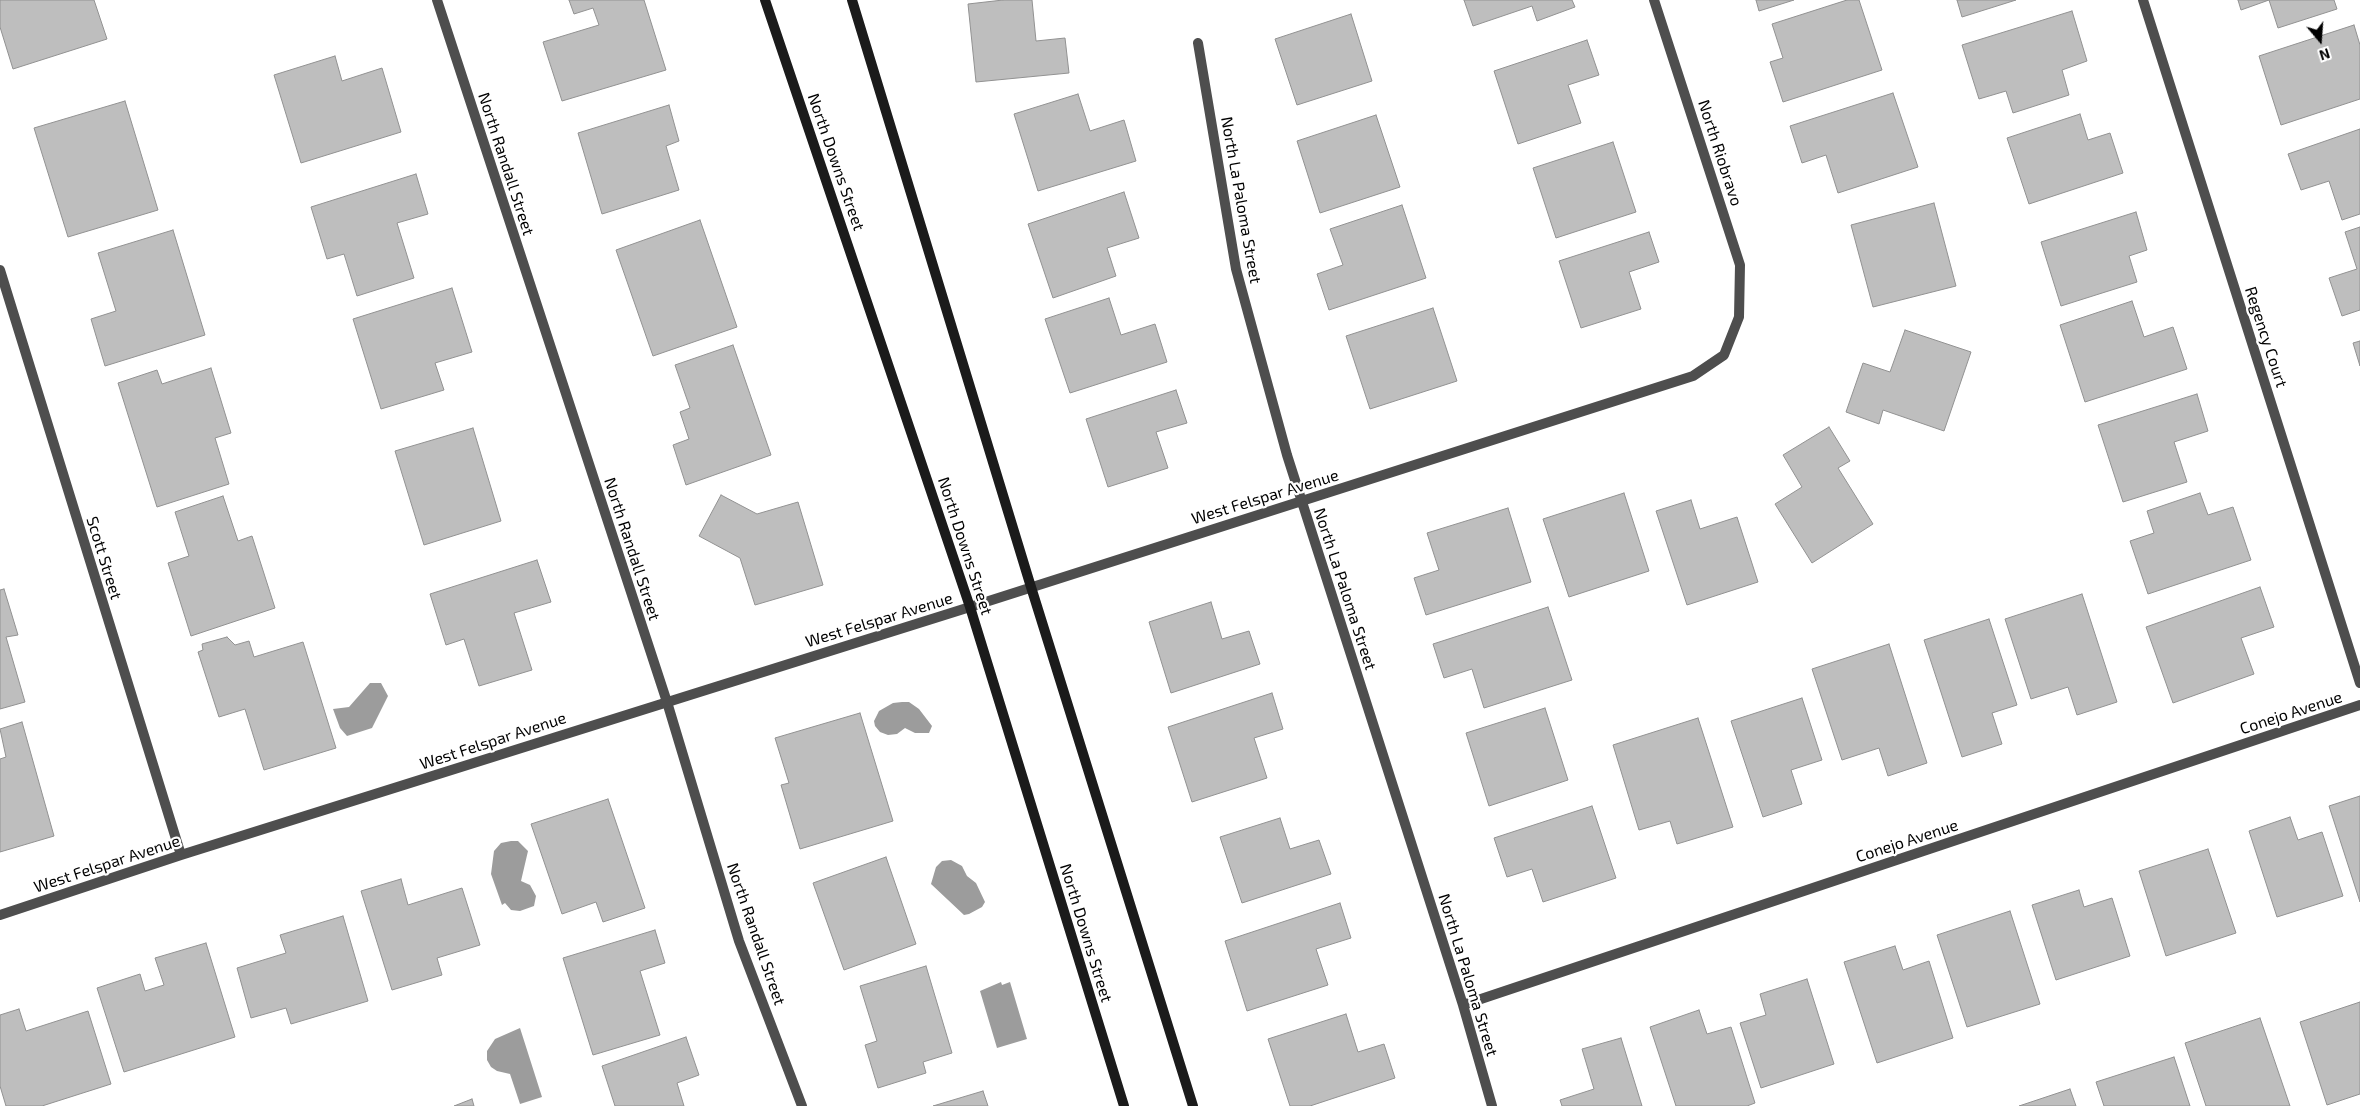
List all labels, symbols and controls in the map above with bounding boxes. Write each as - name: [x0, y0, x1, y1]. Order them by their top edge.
- north arrow: [2295, 15, 2345, 65]
- text: N: [2317, 45, 2332, 64]
- street label: North Randall Street: [474, 90, 538, 238]
- street label: North Downs Street: [803, 91, 869, 233]
- street label: North Riobravo: [1694, 97, 1746, 209]
- street label: North La Paloma Street: [1217, 115, 1265, 285]
- street label: Regency Court: [2241, 284, 2291, 390]
- street label: West Felspar Avenue: [1189, 465, 1341, 529]
- street label: North Randall Street: [600, 475, 664, 623]
- street label: North Downs Street: [934, 475, 996, 617]
- street label: North La Paloma Street: [1310, 506, 1380, 672]
- street label: Scott Street: [82, 514, 126, 602]
- street label: West Felspar Avenue: [803, 588, 955, 652]
- street label: Conejo Avenue: [2237, 687, 2345, 739]
- street label: West Felspar Avenue: [417, 708, 569, 774]
- street label: Conejo Avenue: [1853, 815, 1961, 867]
- street label: West Felspar Avenue: [31, 831, 183, 897]
- street label: North Randall Street: [723, 860, 789, 1008]
- street label: North Downs Street: [1056, 861, 1116, 1005]
- street label: North La Paloma Street: [1434, 891, 1502, 1059]

